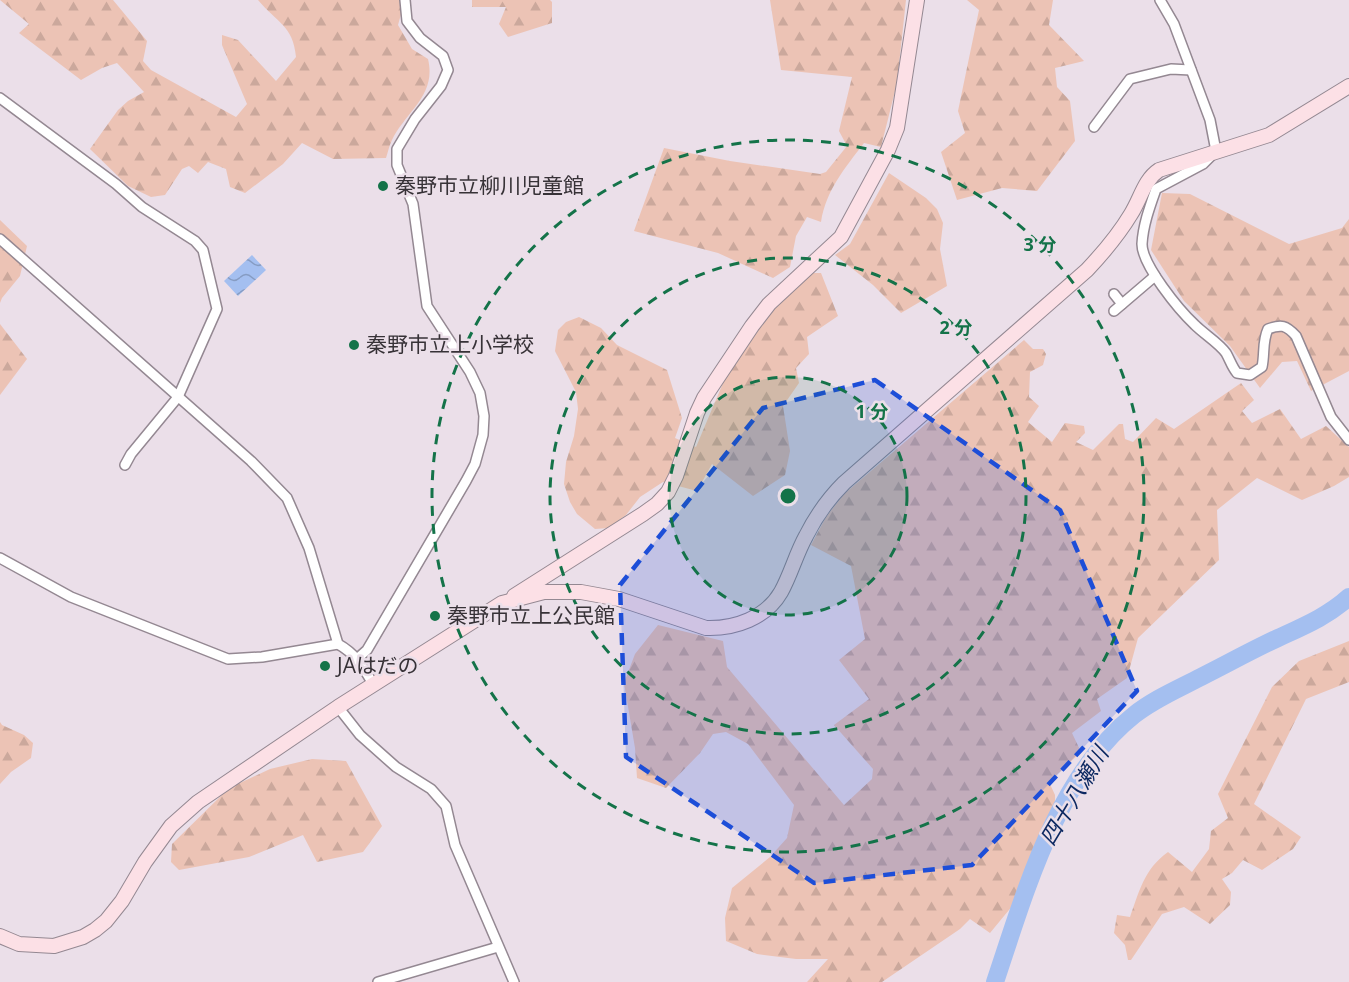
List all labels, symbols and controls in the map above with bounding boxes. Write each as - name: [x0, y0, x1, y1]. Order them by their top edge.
- place label: 秦野市立柳川児童館: [395, 171, 584, 199]
- marker: 秦野市立柳川児童館: [376, 179, 390, 193]
- text: 3 分: [1024, 232, 1056, 256]
- text: 2 分: [940, 315, 972, 339]
- place label: 秦野市立上小学校: [366, 330, 534, 358]
- marker: 秦野市立上小学校: [347, 338, 361, 352]
- text: 1 分: [856, 399, 888, 423]
- centre of rings: [778, 486, 798, 506]
- place label: 秦野市立上公民館: [447, 601, 615, 629]
- marker: 秦野市立上公民館: [428, 609, 442, 623]
- place label: JAはだの: [335, 651, 419, 679]
- marker: JAはだの: [318, 659, 332, 673]
- water label: 四十八瀬川: [1032, 739, 1115, 850]

